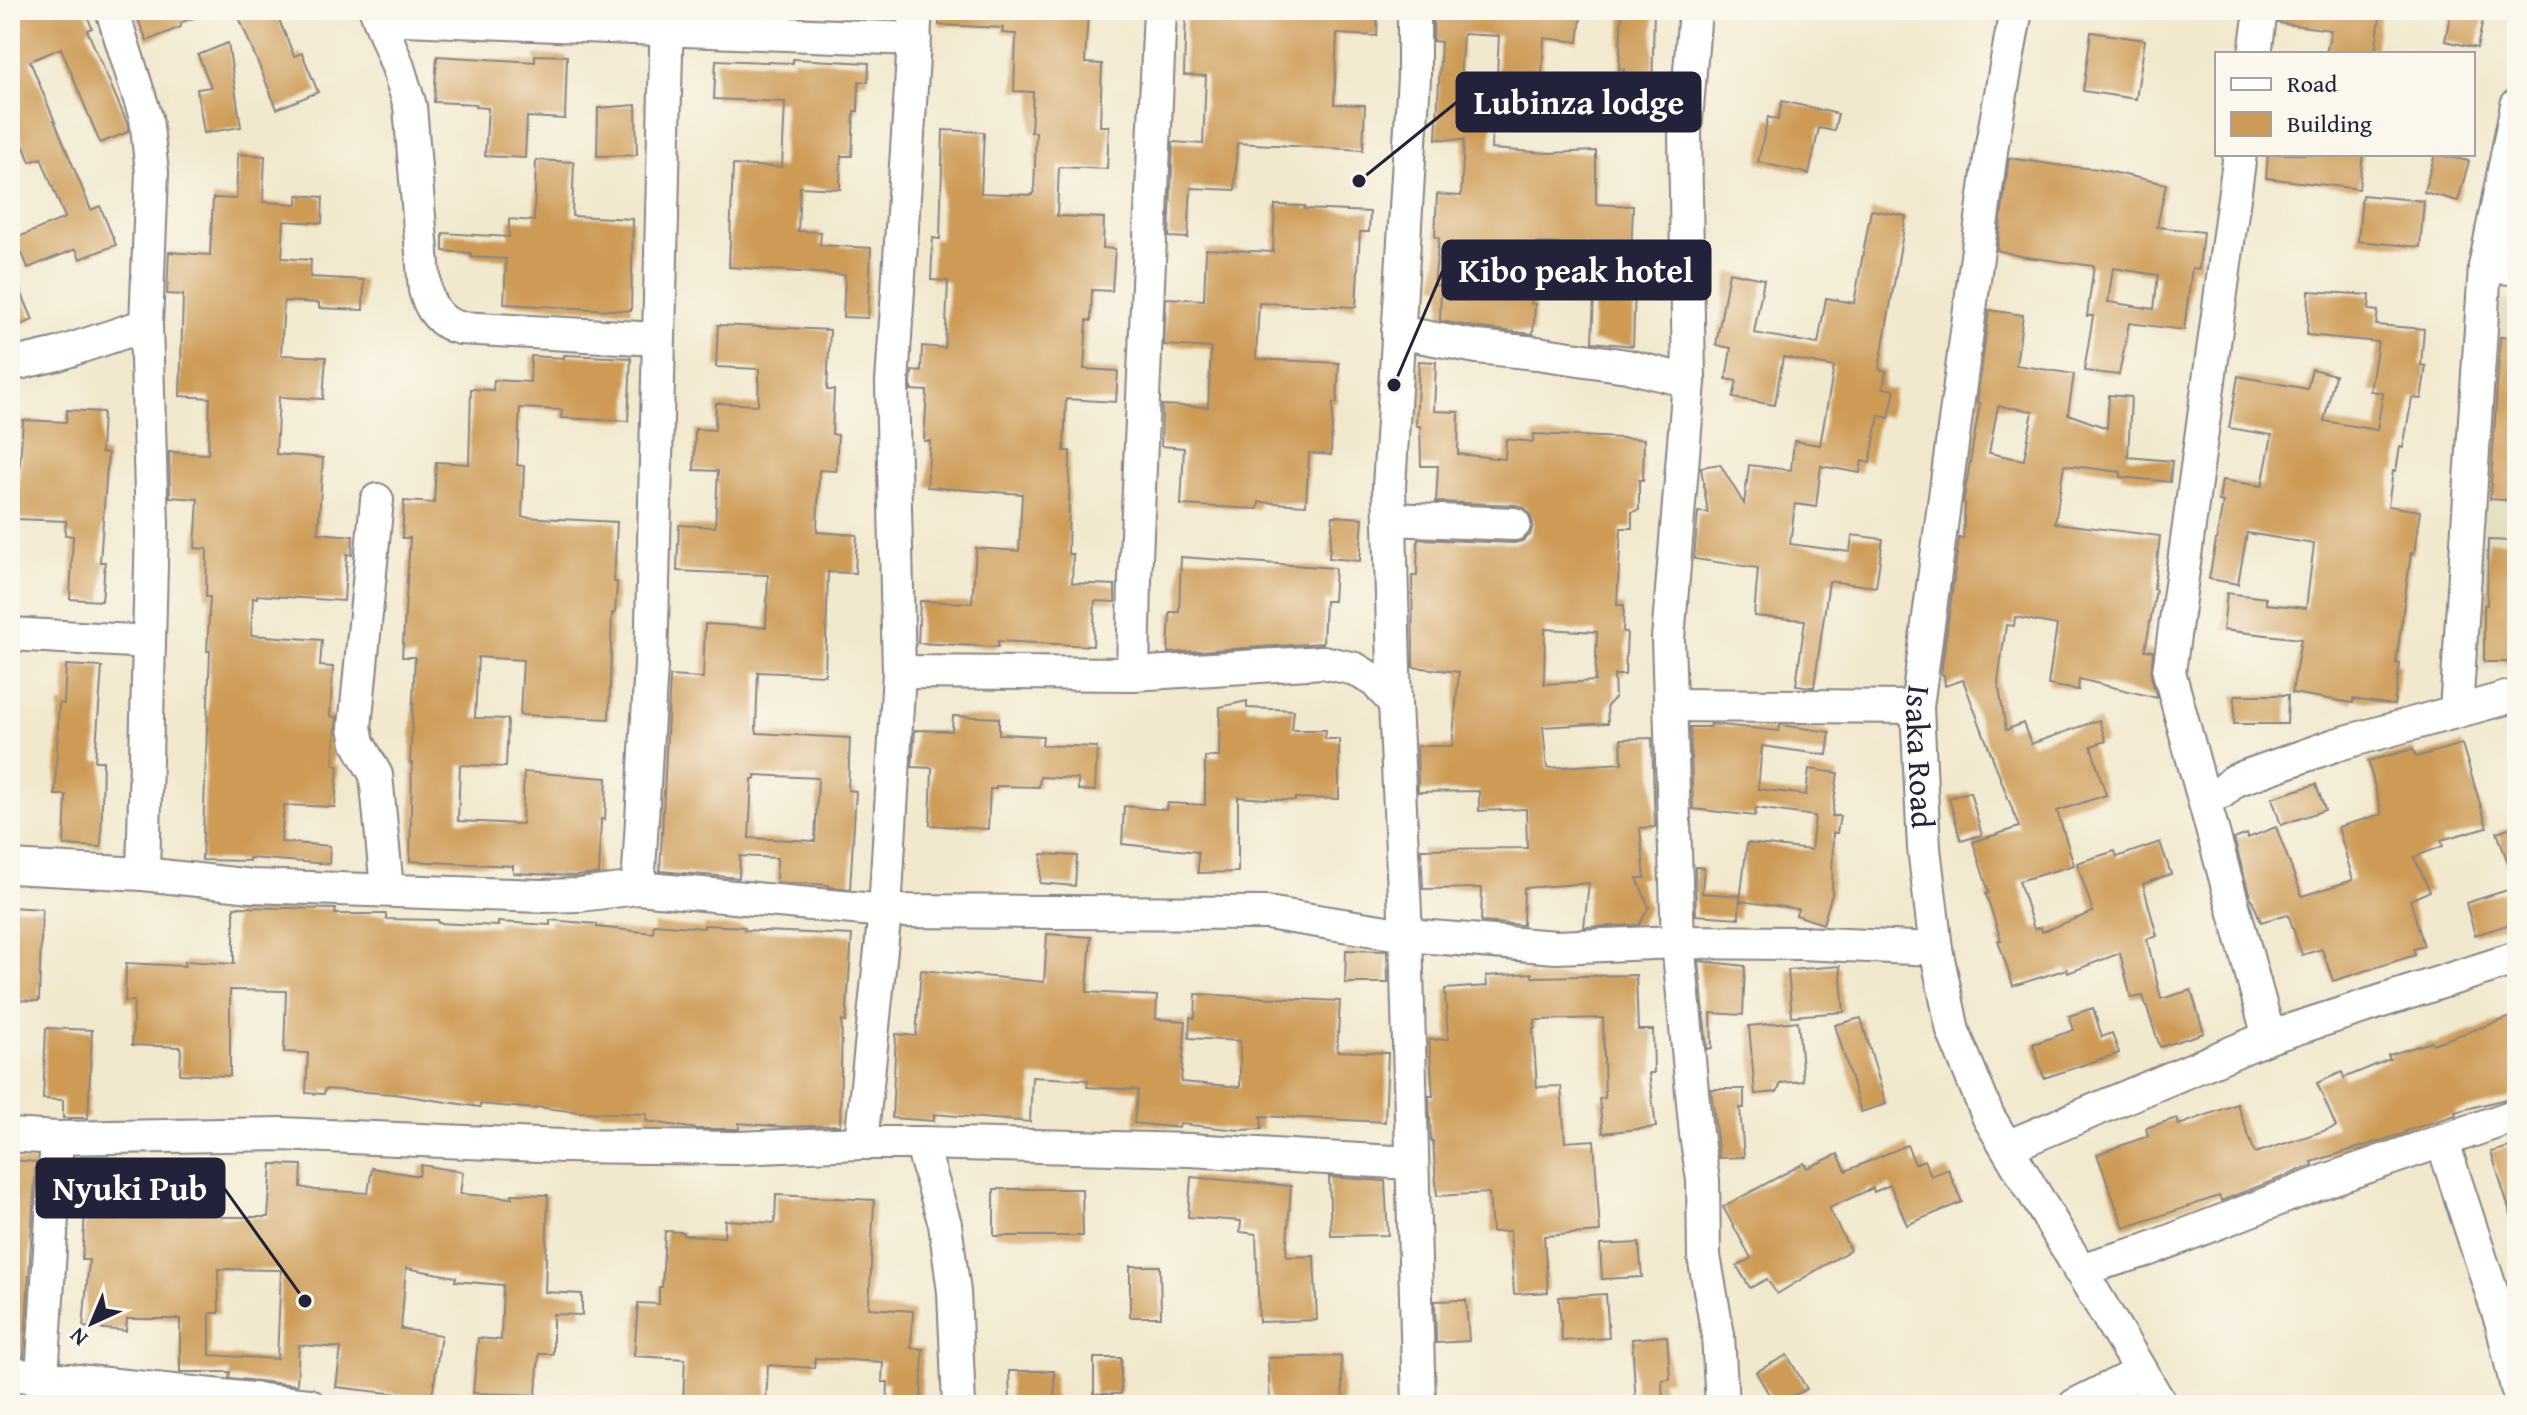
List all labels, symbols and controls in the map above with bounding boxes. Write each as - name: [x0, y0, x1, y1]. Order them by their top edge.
- legend: [2215, 52, 2475, 156]
- text: Road: [2287, 66, 2337, 101]
- callout: Lubinza lodge: [1457, 73, 1700, 131]
- text: Lubinza lodge: [1474, 77, 1684, 126]
- text: Building: [2287, 106, 2372, 141]
- callout: Kibo peak hotel: [1443, 241, 1710, 299]
- text: Kibo peak hotel: [1459, 245, 1693, 294]
- street label: Isaka Road: [1894, 683, 1947, 829]
- callout: Nyuki Pub: [37, 1159, 224, 1217]
- text: Nyuki Pub: [53, 1163, 207, 1212]
- north arrow: [52, 1283, 132, 1363]
- text: N: [61, 1321, 95, 1354]

